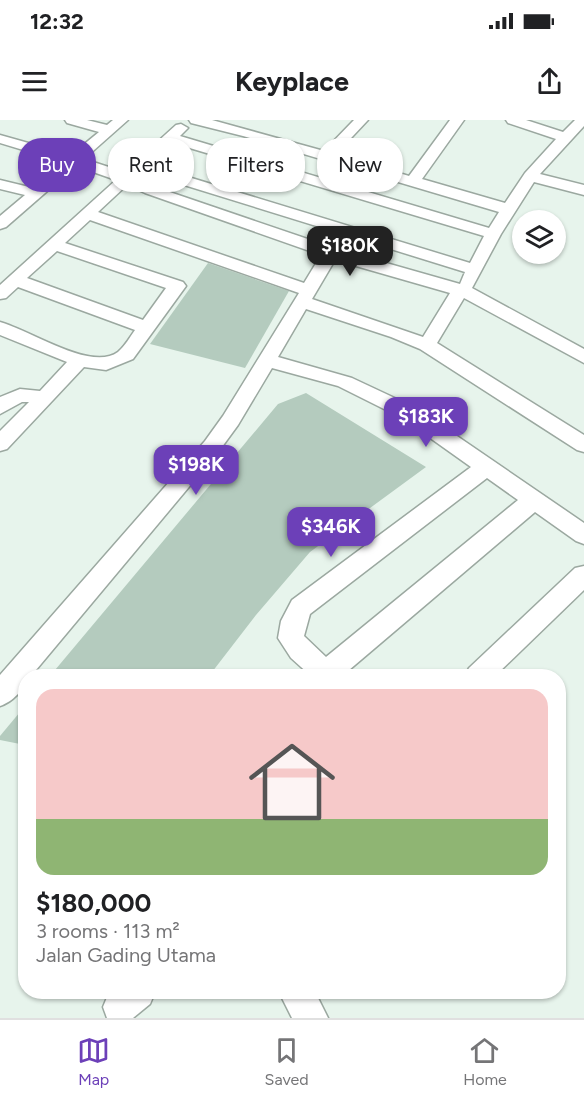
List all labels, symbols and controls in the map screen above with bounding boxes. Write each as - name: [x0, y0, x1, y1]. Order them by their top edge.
- text: 12:32: [30, 8, 84, 35]
- icon: menu: [18, 65, 51, 98]
- text: Keyplace: [235, 65, 349, 98]
- icon: share: [533, 65, 566, 98]
- chip: Buy: [18, 138, 96, 192]
- chip: Rent: [108, 138, 194, 192]
- chip: Filters: [206, 138, 305, 192]
- chip: New: [317, 138, 403, 192]
- map controls: [512, 210, 566, 264]
- button: layers: [512, 210, 566, 264]
- pin: $180K: [308, 226, 392, 277]
- text: $180K: [321, 233, 379, 257]
- pin: $183K: [384, 397, 468, 448]
- text: $183K: [398, 404, 454, 428]
- pin: $198K: [154, 445, 238, 496]
- text: $198K: [168, 452, 224, 476]
- pin: $346K: [289, 507, 373, 558]
- text: $346K: [301, 514, 361, 538]
- icon: home: [238, 728, 346, 836]
- text: $180,000: [36, 887, 151, 919]
- text: 3 rooms · 113 m²: [36, 919, 180, 943]
- text: Jalan Gading Utama: [36, 943, 216, 967]
- tab: Map: [77, 1034, 110, 1089]
- tab: Saved: [265, 1034, 309, 1089]
- tab: Home: [463, 1034, 507, 1089]

